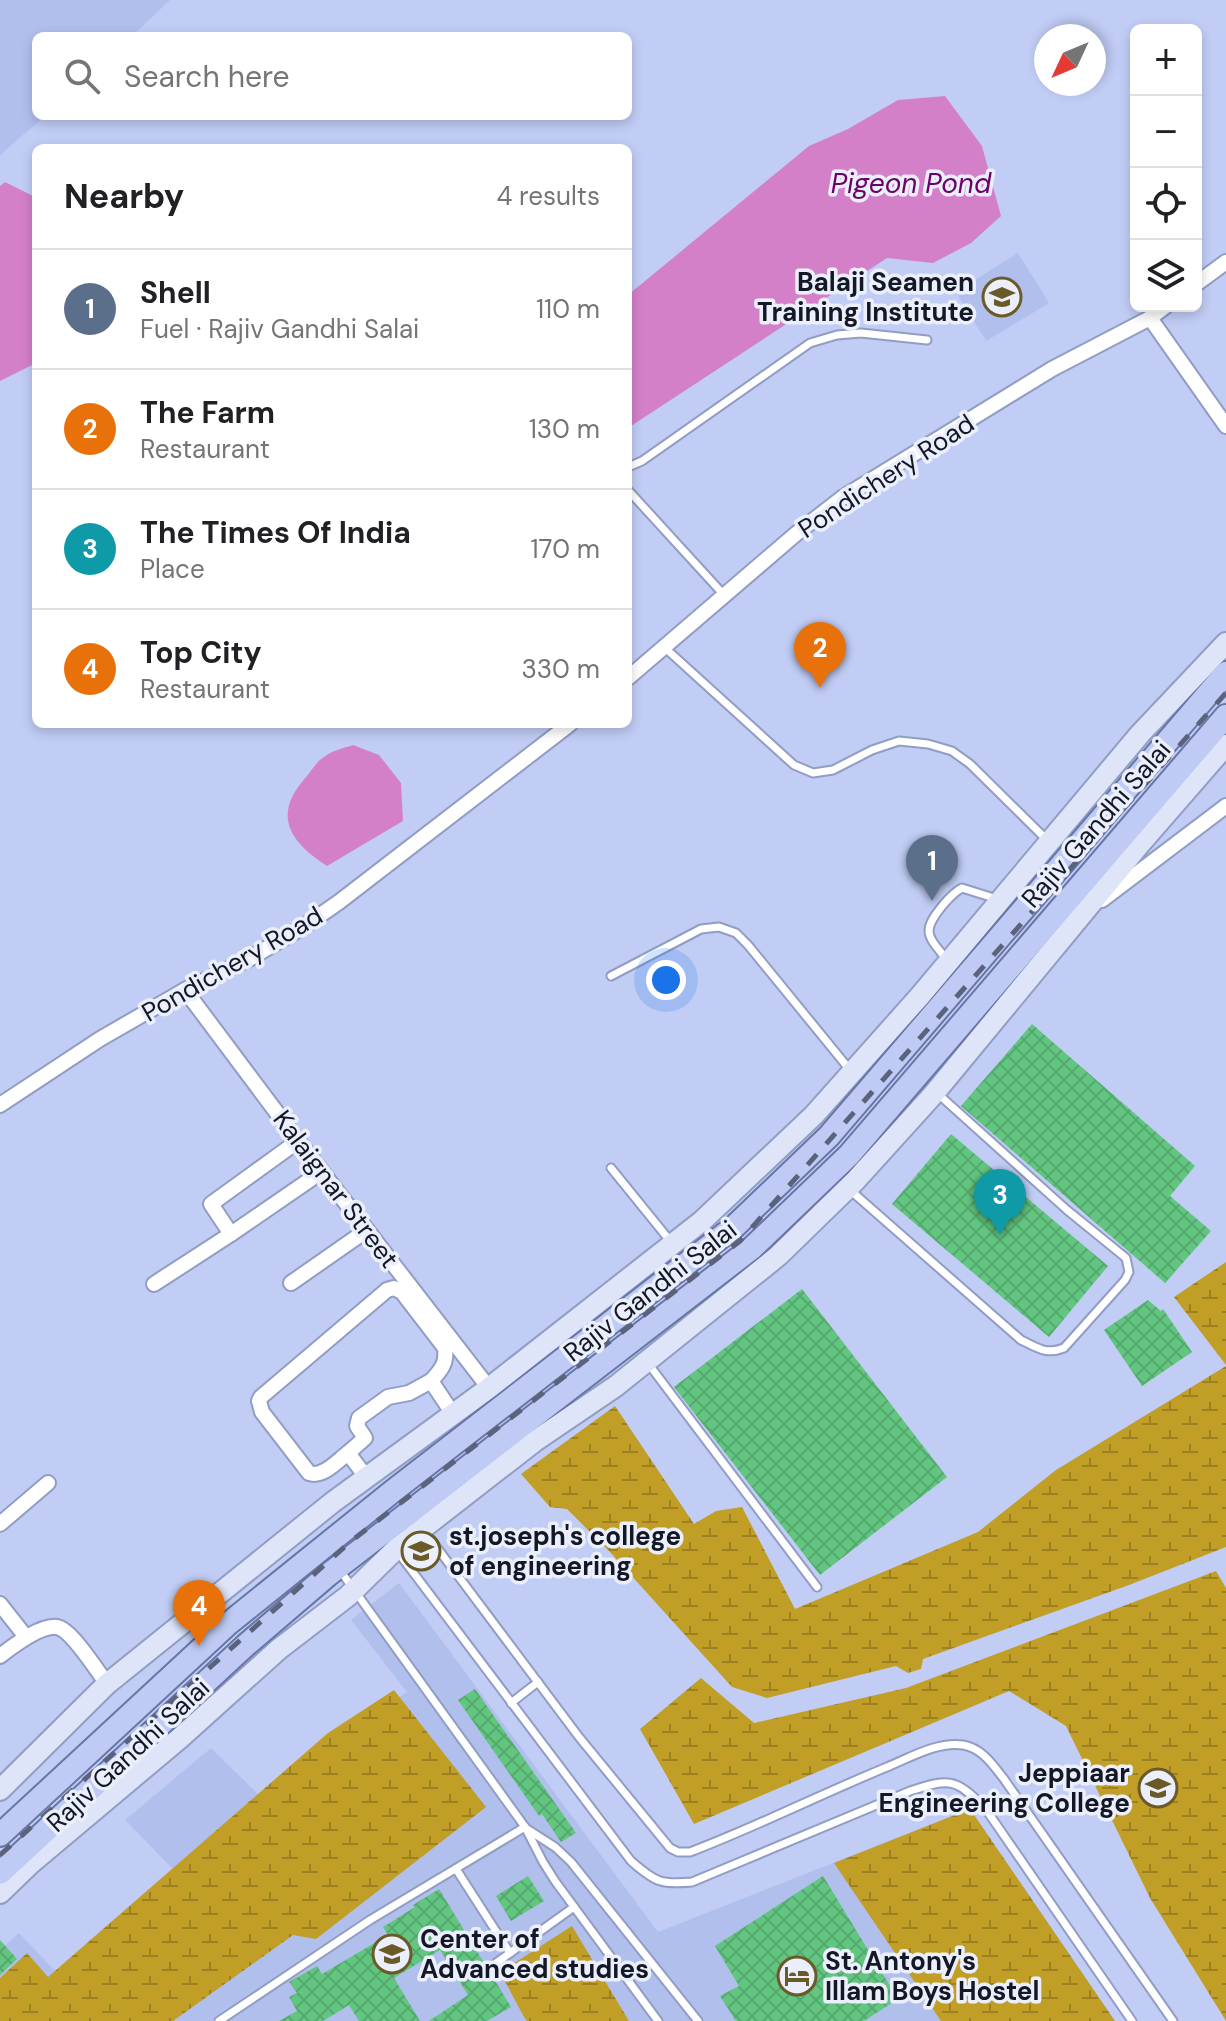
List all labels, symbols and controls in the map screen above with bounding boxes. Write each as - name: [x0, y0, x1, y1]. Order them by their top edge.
- north arrow: [1034, 24, 1106, 96]
- map controls: [1130, 24, 1202, 312]
- button: +: [1130, 24, 1202, 96]
- search box: [32, 32, 632, 120]
- icon: search: [60, 54, 104, 98]
- text: Search here: [124, 57, 290, 96]
- button: −: [1130, 96, 1202, 168]
- water label: Pigeon Pond: [831, 165, 992, 202]
- button: locate: [1130, 168, 1202, 240]
- text: Nearby: [64, 174, 184, 219]
- text: 4 results: [496, 179, 600, 213]
- button: layers: [1130, 240, 1202, 312]
- place label: Balaji Seamen Training Institute: [757, 265, 974, 329]
- text: Shell: [140, 273, 211, 312]
- school or university icon: Balaji Seamen Training Institute: [981, 276, 1023, 318]
- text: 1: [85, 292, 95, 326]
- text: 110 m: [536, 292, 600, 326]
- text: Fuel · Rajiv Gandhi Salai: [140, 312, 419, 346]
- text: The Farm: [140, 393, 275, 432]
- street label: Pondichery Road: [791, 406, 981, 546]
- text: 2: [82, 412, 98, 446]
- text: 130 m: [529, 412, 600, 446]
- text: Restaurant: [140, 432, 270, 466]
- text: The Times Of India: [140, 513, 411, 552]
- text: 3: [82, 532, 98, 566]
- text: 170 m: [531, 532, 600, 566]
- text: Place: [140, 552, 205, 586]
- pin: 2: [794, 622, 846, 688]
- text: Top City: [140, 633, 262, 672]
- text: 4: [82, 652, 98, 686]
- text: 330 m: [521, 652, 600, 686]
- text: Restaurant: [140, 672, 270, 706]
- street label: Rajiv Gandhi Salai: [1014, 733, 1178, 915]
- pin: 1: [906, 835, 958, 901]
- street label: Pondichery Road: [135, 898, 329, 1030]
- your location: [646, 960, 686, 1000]
- street label: Kalaignar Street: [266, 1103, 406, 1275]
- pin: 3: [974, 1169, 1026, 1235]
- street label: Rajiv Gandhi Salai: [556, 1213, 744, 1369]
- place label: st.joseph's college of engineering: [449, 1519, 681, 1583]
- school or university icon: st.joseph's college of engineering: [400, 1530, 442, 1572]
- pin: 4: [173, 1580, 225, 1646]
- street label: Rajiv Gandhi Salai: [39, 1671, 217, 1839]
- place label: Jeppiaar Engineering College: [879, 1756, 1130, 1820]
- school or university icon: Jeppiaar Engineering College: [1137, 1767, 1179, 1809]
- place label: Center of Advanced studies: [420, 1922, 649, 1986]
- school or university icon: Center of Advanced studies: [371, 1933, 413, 1975]
- place label: St. Antony's Illam Boys Hostel: [825, 1944, 1039, 2008]
- hotel icon: St. Antony's Illam Boys Hostel: [776, 1955, 818, 1997]

